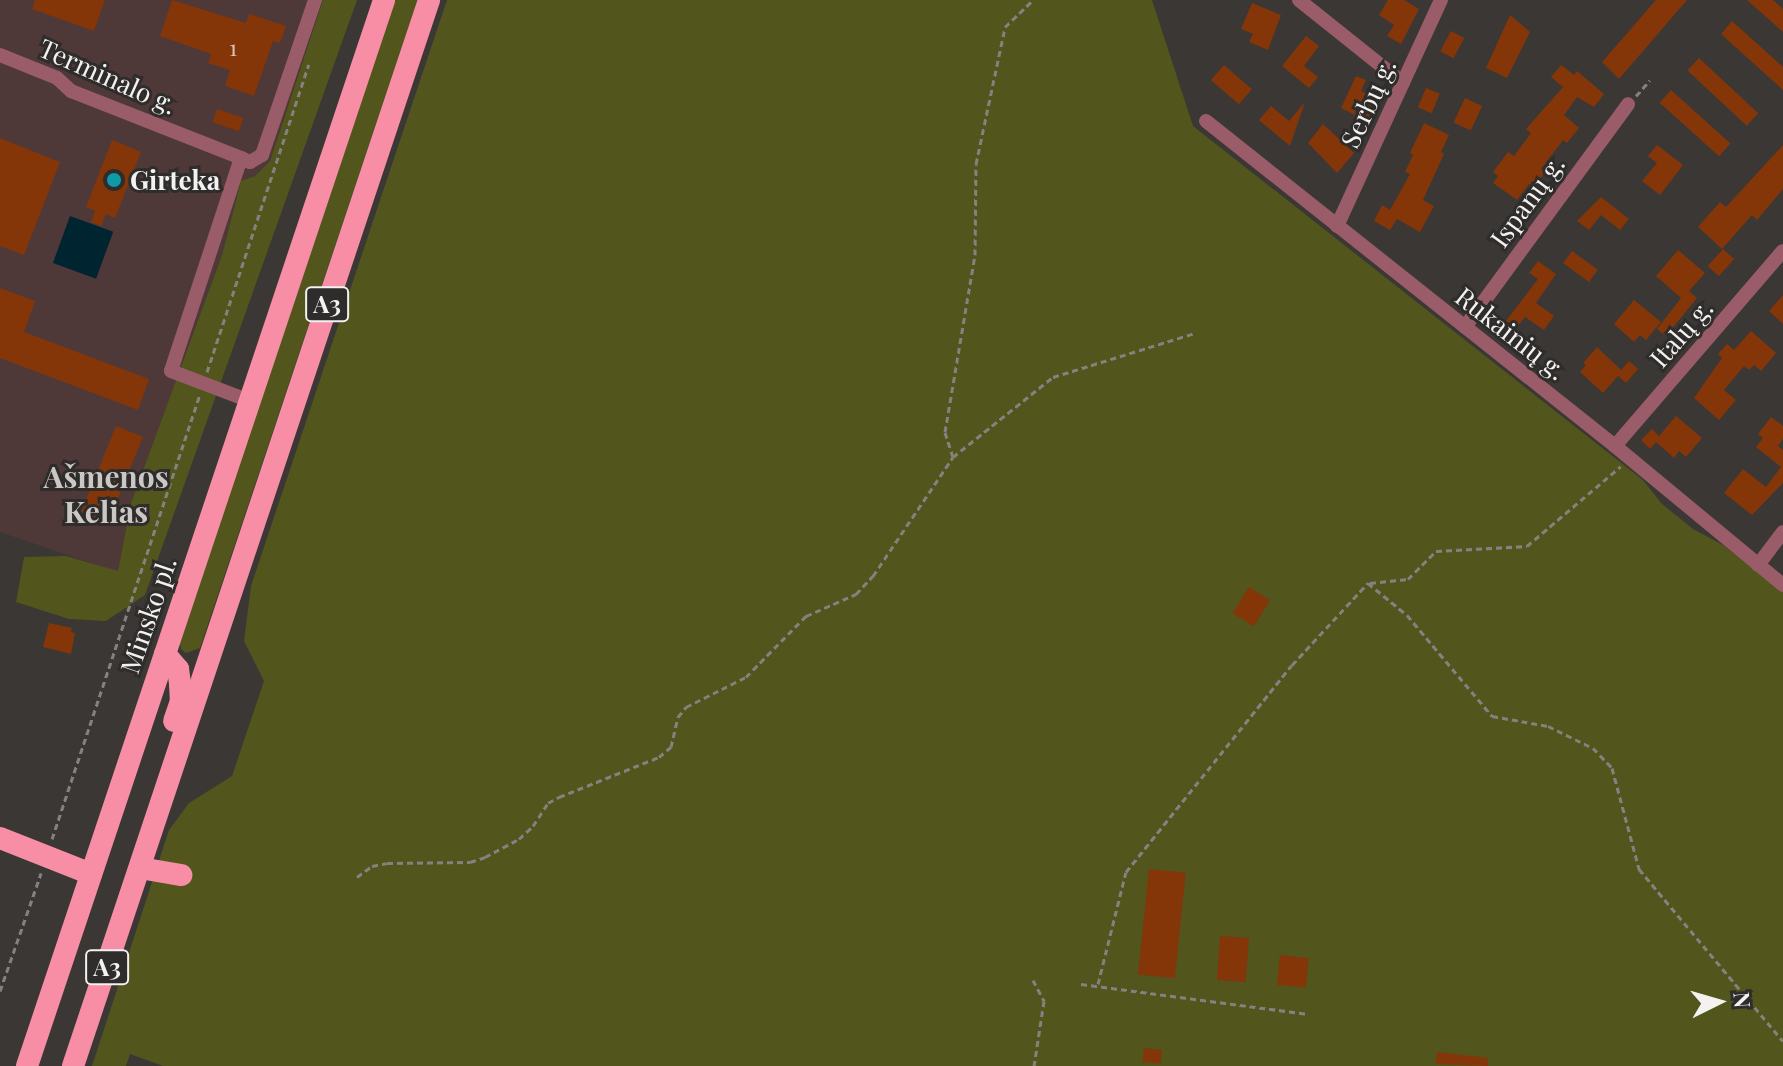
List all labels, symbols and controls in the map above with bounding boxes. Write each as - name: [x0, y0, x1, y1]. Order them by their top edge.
- street label: Terminalo g.: [34, 32, 182, 120]
- house number: 1: [229, 35, 237, 61]
- street label: Serbų g.: [1334, 53, 1402, 153]
- street label: Ispanų g.: [1483, 149, 1571, 253]
- place label: Girteka: [130, 164, 220, 196]
- marker: Girteka: [105, 171, 123, 189]
- street label: Rukainių g.: [1450, 280, 1572, 386]
- road number: A3: [305, 284, 349, 324]
- street label: Italų g.: [1643, 293, 1719, 373]
- district label: Ašmenos Kelias: [43, 458, 169, 528]
- street label: Minsko pl.: [114, 553, 182, 677]
- road number: A3: [85, 947, 129, 987]
- north arrow: [1679, 962, 1759, 1042]
- text: N: [1727, 991, 1759, 1009]

